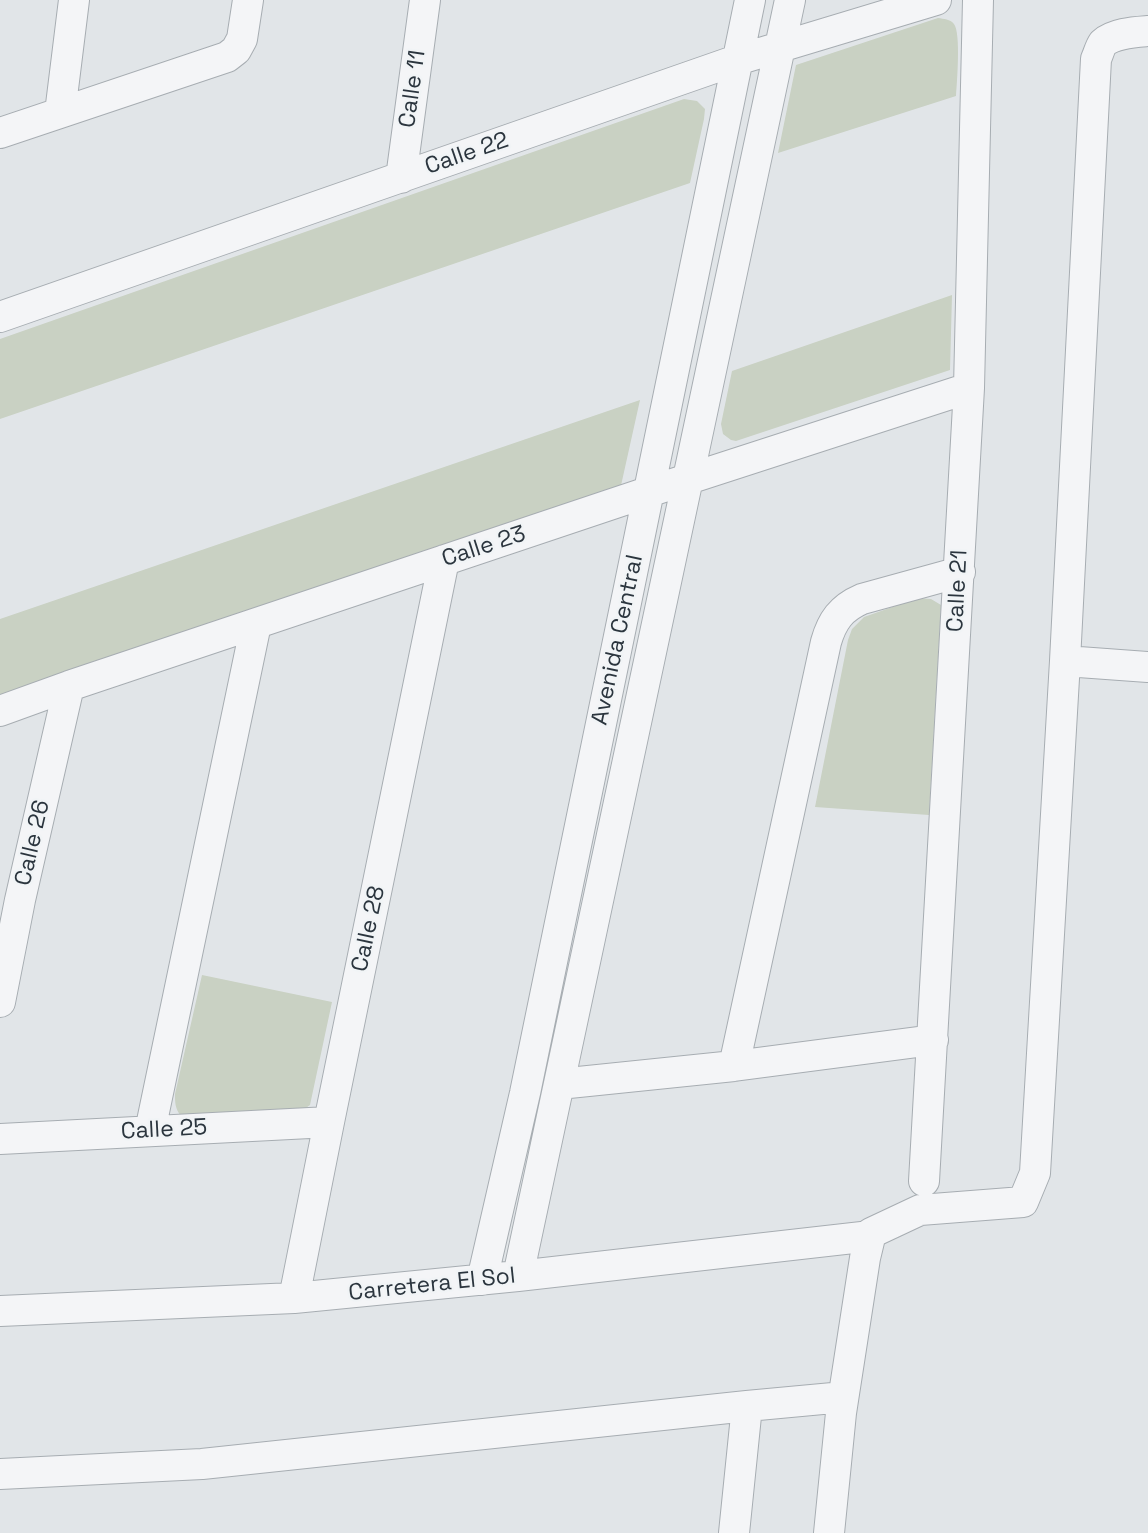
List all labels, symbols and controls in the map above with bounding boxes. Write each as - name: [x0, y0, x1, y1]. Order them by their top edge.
- street label: Calle 11: [394, 48, 432, 130]
- street label: Calle 22: [422, 127, 512, 181]
- street label: Calle 23: [439, 521, 529, 573]
- street label: Calle 21: [942, 549, 974, 633]
- street label: Avenida Central: [586, 552, 650, 728]
- street label: Calle 26: [10, 798, 56, 888]
- street label: Calle 28: [346, 884, 392, 974]
- street label: Calle 25: [120, 1114, 208, 1146]
- street label: Carretera El Sol: [347, 1263, 517, 1307]

